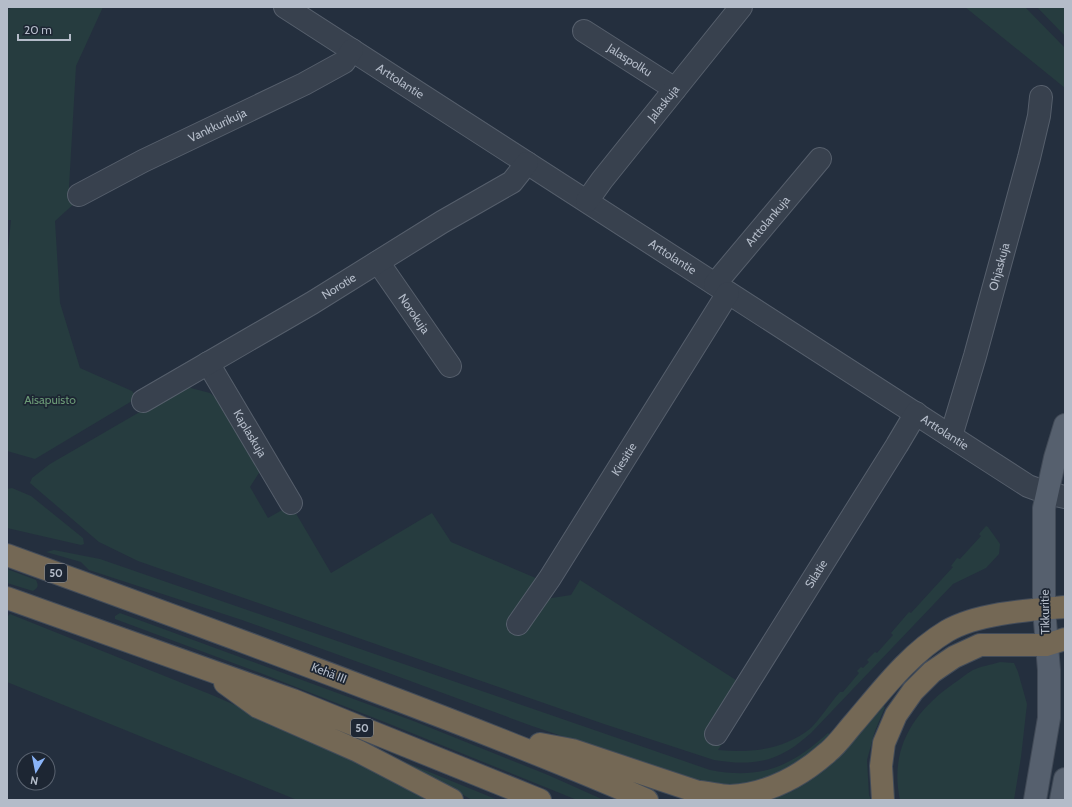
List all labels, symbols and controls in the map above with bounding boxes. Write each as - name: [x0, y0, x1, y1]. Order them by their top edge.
- scale bar: [18, 16, 70, 42]
- text: 20 m: [24, 22, 52, 37]
- street label: Jalaspolku: [604, 39, 655, 79]
- street label: Arttolantie: [374, 60, 427, 102]
- street label: Jalaskuja: [643, 82, 682, 125]
- street label: Vankkurikuja: [186, 105, 249, 145]
- street label: Arttolankuja: [742, 192, 793, 249]
- street label: Arttolantie: [646, 235, 699, 277]
- street label: Ohjaskuja: [985, 241, 1013, 292]
- street label: Norotie: [319, 269, 359, 302]
- street label: Norokuja: [395, 291, 433, 337]
- park label: Aisapuisto: [24, 392, 76, 407]
- street label: Kaplaskuja: [230, 407, 270, 460]
- street label: Arttolantie: [918, 411, 972, 453]
- street label: Kiesitie: [608, 440, 640, 478]
- street label: Silatie: [801, 557, 830, 591]
- road number: 50: [45, 564, 67, 582]
- street label: Tikkuritie: [1037, 589, 1052, 635]
- street label: Kehä III: [309, 659, 349, 686]
- road number: 50: [351, 719, 373, 737]
- north arrow: [16, 751, 56, 791]
- text: N: [29, 773, 39, 788]

